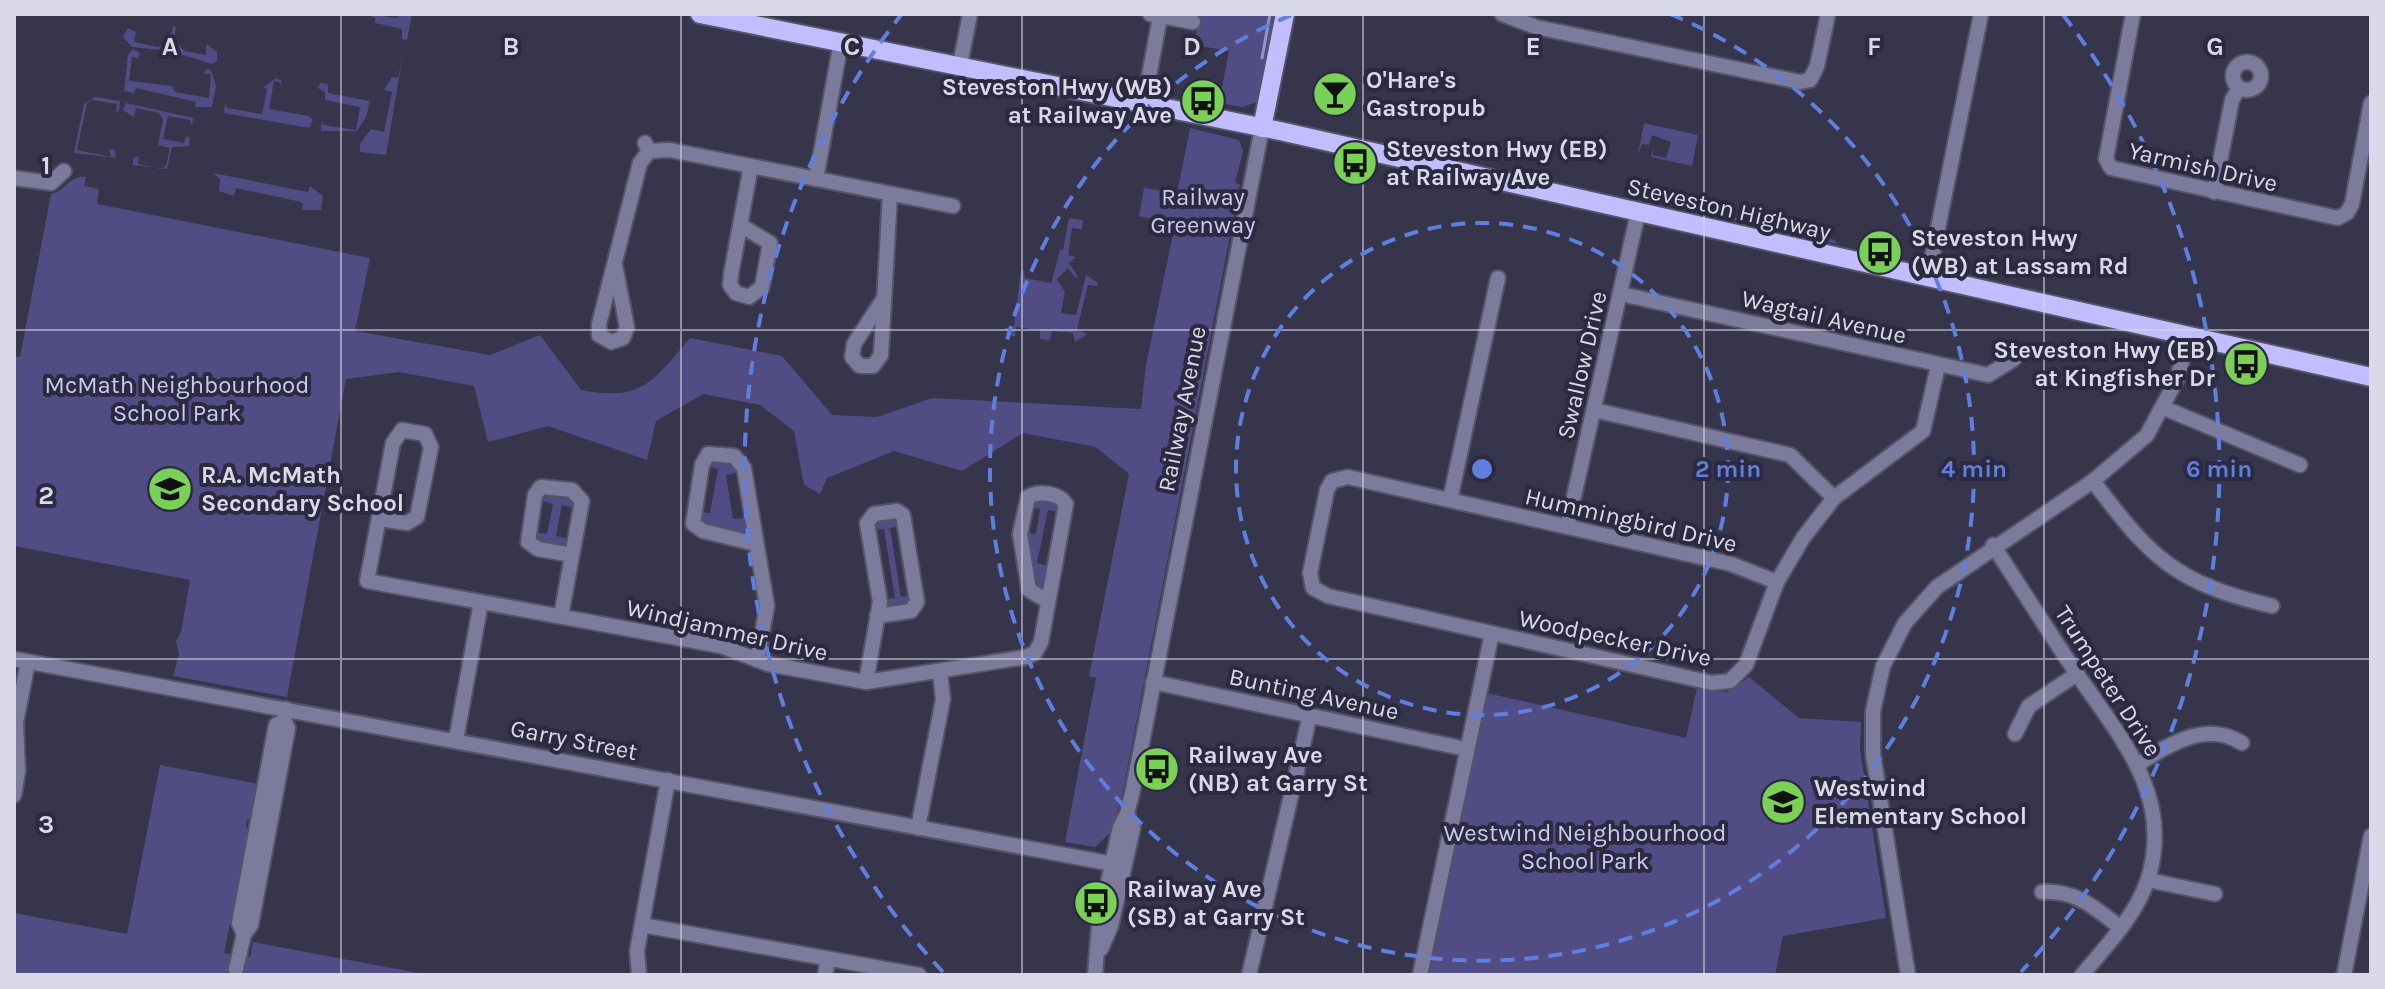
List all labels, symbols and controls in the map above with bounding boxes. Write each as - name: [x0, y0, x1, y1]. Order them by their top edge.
- text: A: [162, 31, 178, 62]
- text: B: [503, 31, 519, 62]
- text: C: [844, 31, 860, 62]
- text: D: [1183, 31, 1201, 62]
- text: E: [1525, 31, 1541, 62]
- text: F: [1867, 31, 1881, 62]
- text: G: [2206, 31, 2224, 62]
- place label: O'Hare's Gastropub: [1366, 66, 1486, 122]
- bar icon: O'Hare's Gastropub: [1311, 70, 1359, 118]
- place label: Steveston Hwy (WB) at Railway Ave: [942, 73, 1172, 129]
- bus stop icon: Steveston Hwy (WB) at Railway Ave: [1179, 77, 1227, 125]
- place label: Steveston Hwy (EB) at Railway Ave: [1386, 135, 1608, 191]
- street label: Yarmish Drive: [2126, 136, 2280, 198]
- bus stop icon: Steveston Hwy (EB) at Railway Ave: [1331, 139, 1379, 187]
- text: 1: [41, 150, 51, 181]
- street label: Steveston Highway: [1624, 172, 1834, 246]
- park label: Railway Greenway: [1150, 183, 1256, 239]
- place label: Steveston Hwy (WB) at Lassam Rd: [1911, 224, 2128, 280]
- bus stop icon: Steveston Hwy (WB) at Lassam Rd: [1856, 228, 1904, 276]
- street label: Wagtail Avenue: [1739, 284, 1909, 350]
- street label: Swallow Drive: [1551, 288, 1613, 442]
- street label: Railway Avenue: [1152, 324, 1212, 494]
- place label: Steveston Hwy (EB) at Kingfisher Dr: [1994, 336, 2216, 392]
- bus stop icon: Steveston Hwy (EB) at Kingfisher Dr: [2222, 340, 2270, 388]
- park label: McMath Neighbourhood School Park: [45, 371, 309, 427]
- centre of rings: [1468, 455, 1496, 483]
- text: 2 min: [1695, 455, 1761, 483]
- text: 4 min: [1941, 455, 2007, 483]
- text: 6 min: [2186, 455, 2252, 483]
- place label: R.A. McMath Secondary School: [201, 461, 404, 517]
- school or university icon: R.A. McMath Secondary School: [146, 465, 194, 513]
- text: 2: [38, 480, 54, 511]
- street label: Hummingbird Drive: [1522, 482, 1740, 558]
- street label: Windjammer Drive: [624, 593, 830, 667]
- street label: Trumpeter Drive: [2049, 600, 2167, 762]
- street label: Woodpecker Drive: [1516, 604, 1714, 672]
- street label: Bunting Avenue: [1227, 662, 1401, 726]
- street label: Garry Street: [508, 714, 640, 766]
- place label: Railway Ave (NB) at Garry St: [1188, 741, 1368, 797]
- bus stop icon: Railway Ave (NB) at Garry St: [1133, 745, 1181, 793]
- place label: Westwind Elementary School: [1814, 774, 2027, 830]
- school or university icon: Westwind Elementary School: [1759, 778, 1807, 826]
- text: 3: [38, 809, 54, 840]
- park label: Westwind Neighbourhood School Park: [1444, 819, 1727, 875]
- place label: Railway Ave (SB) at Garry St: [1127, 875, 1305, 931]
- bus stop icon: Railway Ave (SB) at Garry St: [1072, 879, 1120, 927]

